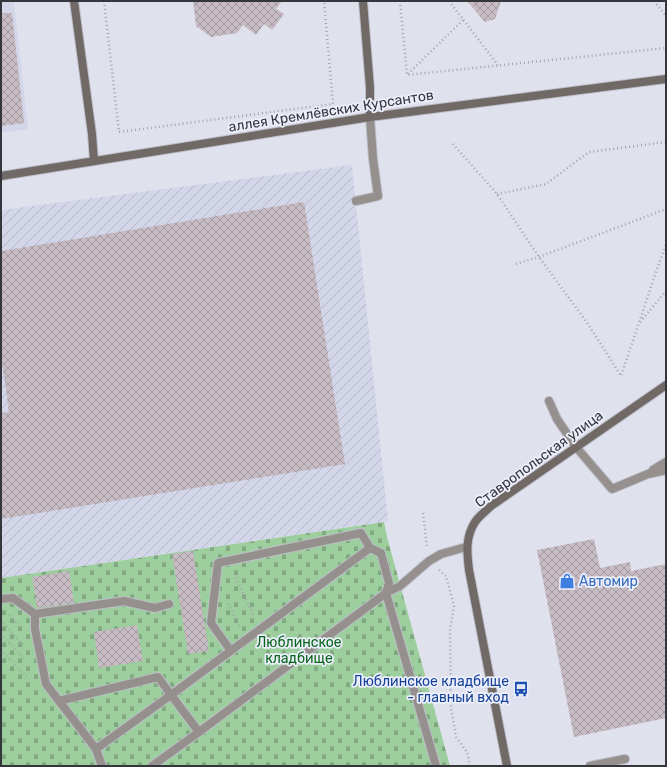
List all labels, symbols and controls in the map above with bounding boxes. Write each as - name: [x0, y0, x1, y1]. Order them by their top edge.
- street label: аллея Кремлёвских Курсантов: [227, 86, 435, 136]
- street label: Ставропольская улица: [472, 407, 606, 511]
- shop icon: Автомир: [558, 572, 576, 590]
- place label: Автомир: [579, 573, 638, 590]
- park label: Люблинское кладбище: [256, 634, 342, 667]
- place label: Люблинское кладбище - главный вход: [353, 673, 509, 706]
- bus stop icon: Люблинское кладбище - главный вход: [512, 680, 530, 698]

